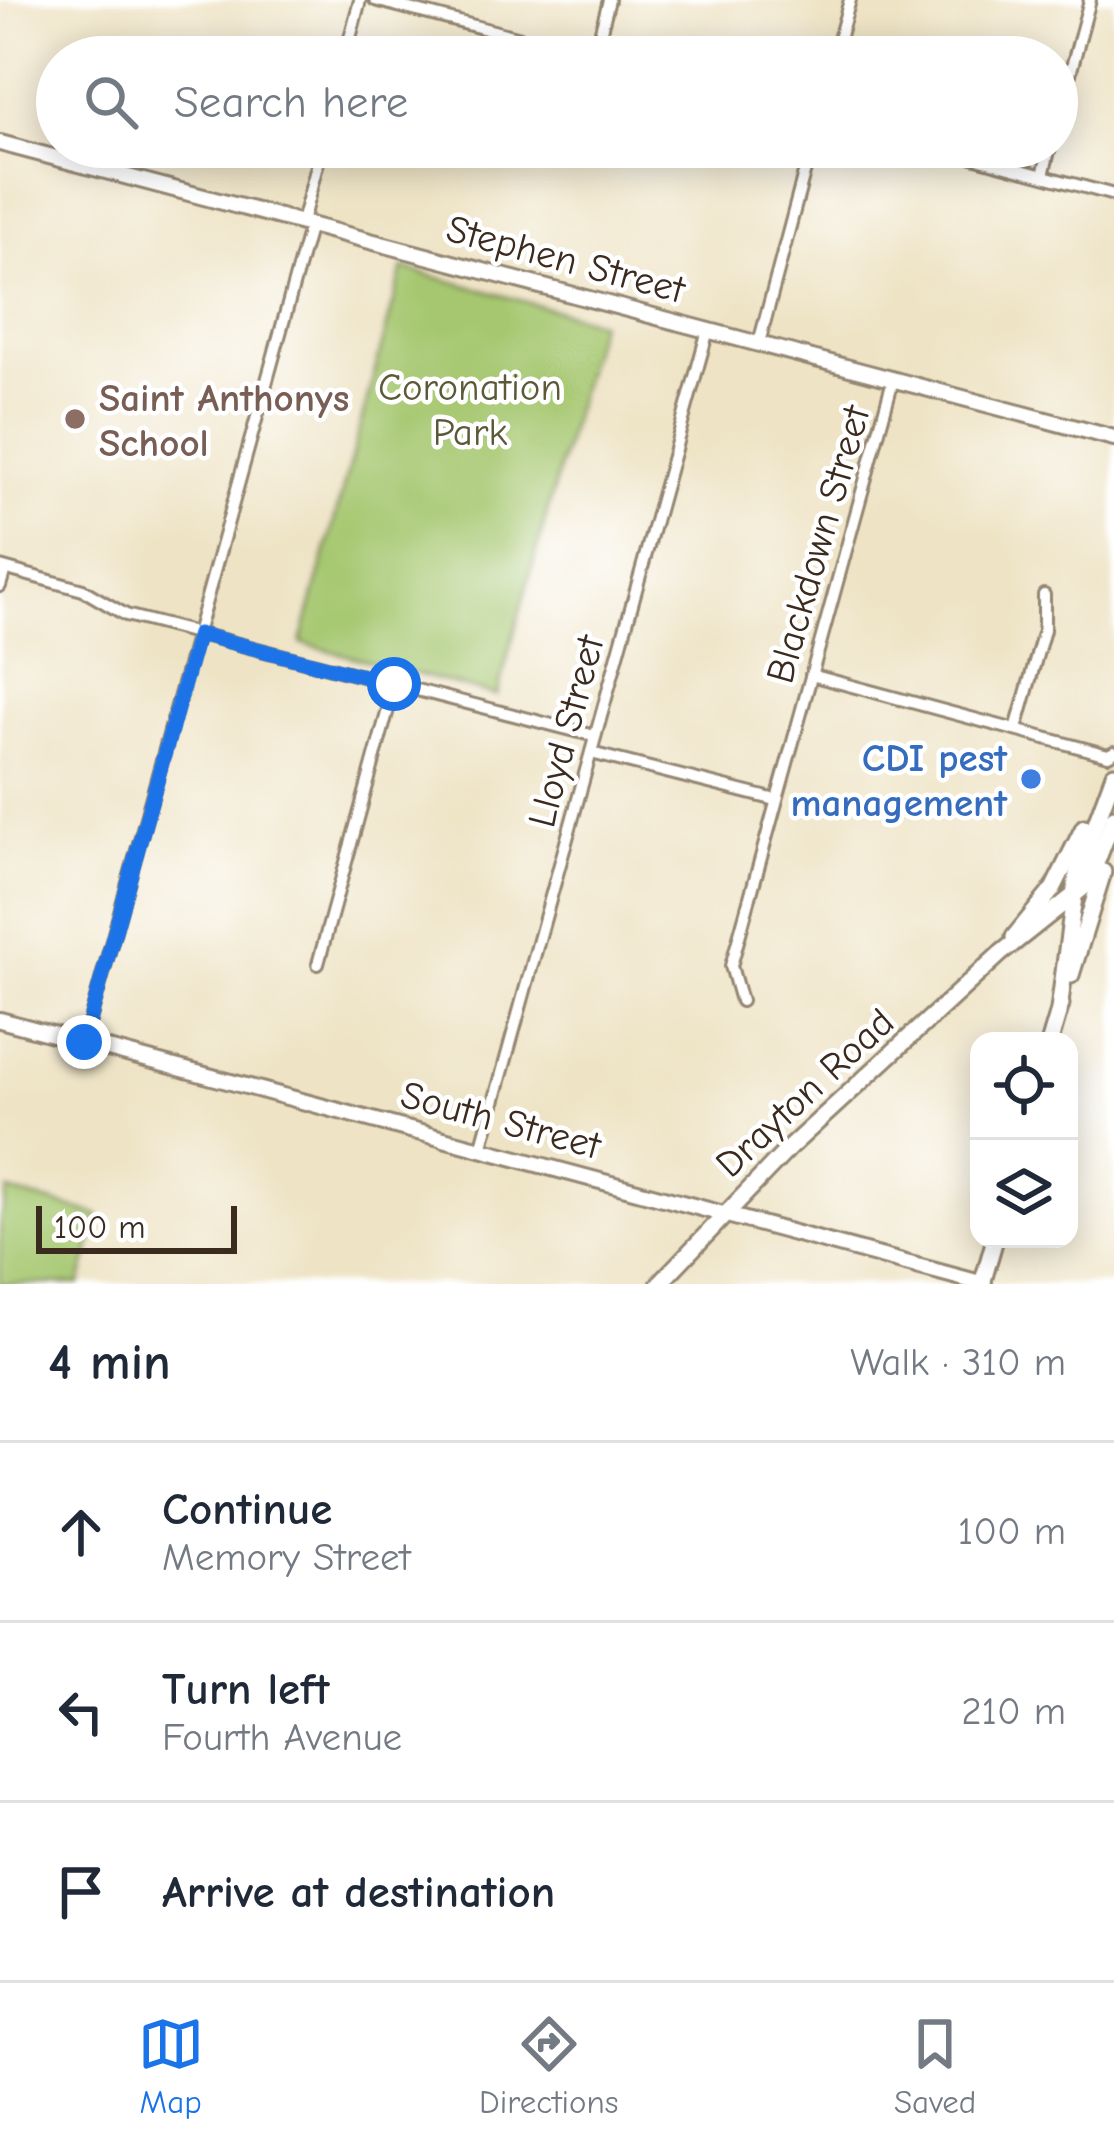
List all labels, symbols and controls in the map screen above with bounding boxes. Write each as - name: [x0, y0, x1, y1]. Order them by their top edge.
- search box: [36, 36, 1078, 168]
- icon: search: [78, 69, 144, 135]
- text: Search here: [174, 76, 408, 128]
- street label: Stephen Street: [442, 206, 691, 313]
- park label: Coronation Park: [378, 365, 562, 455]
- place label: Saint Anthonys School: [99, 376, 349, 466]
- street label: Blackdown Street: [757, 399, 880, 688]
- marker: Saint Anthonys School: [62, 406, 88, 432]
- street label: Lloyd Street: [519, 629, 614, 832]
- route start: [367, 657, 421, 711]
- place label: CDI pest management: [790, 736, 1008, 826]
- marker: CDI pest management: [1018, 766, 1044, 792]
- street label: Drayton Road: [707, 999, 903, 1187]
- route end: [57, 1015, 111, 1069]
- map controls: [970, 1032, 1078, 1248]
- button: locate: [970, 1032, 1078, 1140]
- street label: South Street: [396, 1072, 607, 1169]
- button: layers: [970, 1140, 1078, 1248]
- scale bar: [36, 1200, 237, 1253]
- text: 100 m: [54, 1208, 146, 1246]
- text: 4 min: [48, 1333, 171, 1392]
- text: Walk · 310 m: [850, 1340, 1066, 1385]
- text: Continue: [162, 1483, 332, 1535]
- icon: ahead: [48, 1499, 114, 1565]
- text: 100 m: [958, 1509, 1066, 1554]
- text: Memory Street: [162, 1535, 411, 1580]
- text: Turn left: [162, 1663, 329, 1715]
- icon: left: [48, 1679, 114, 1745]
- text: 210 m: [961, 1689, 1066, 1734]
- text: Fourth Avenue: [162, 1715, 402, 1760]
- icon: arrive: [48, 1859, 114, 1925]
- text: Arrive at destination: [162, 1866, 555, 1918]
- tab: Map: [138, 2011, 204, 2121]
- tab: Directions: [479, 2011, 619, 2121]
- tab: Saved: [894, 2011, 976, 2121]

